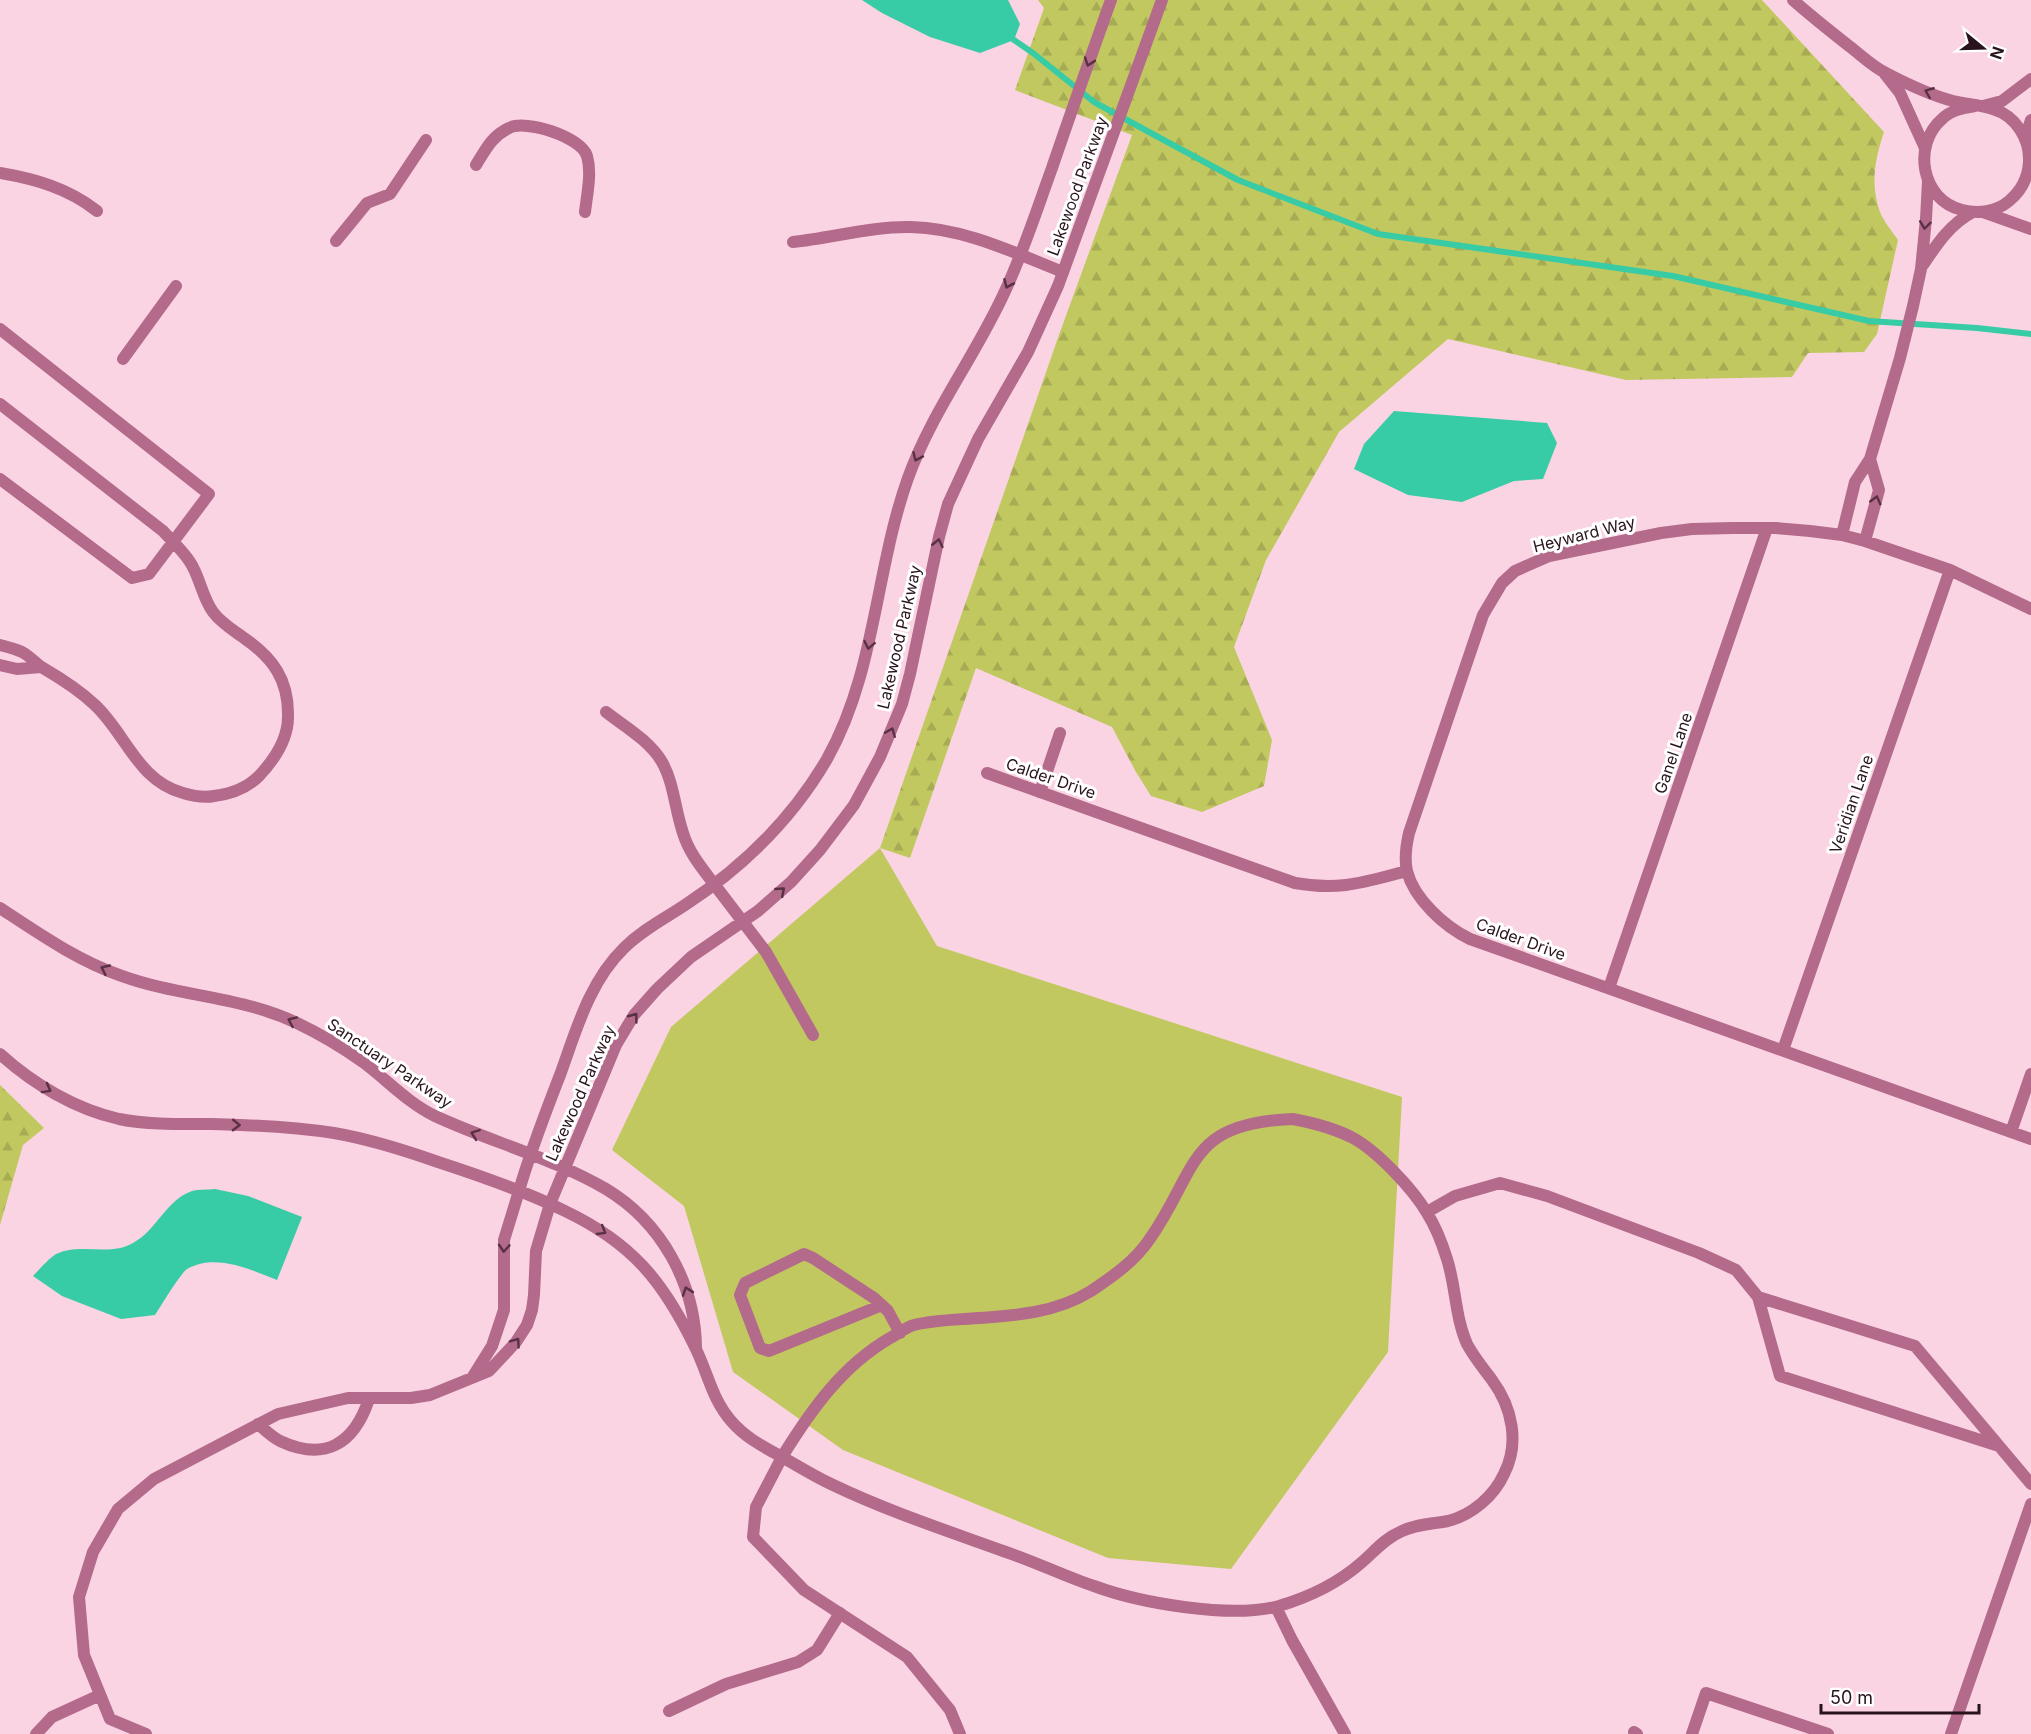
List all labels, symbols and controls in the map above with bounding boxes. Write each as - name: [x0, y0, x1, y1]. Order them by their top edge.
- north arrow: [1953, 18, 2013, 78]
- text: N: [1986, 44, 2009, 62]
- one-way arrow: [1084, 56, 1097, 67]
- one-way arrow: [1924, 87, 1935, 99]
- street label: Lakewood Parkway: [1042, 114, 1112, 258]
- one-way arrow: [1920, 220, 1932, 229]
- one-way arrow: [1003, 278, 1015, 289]
- one-way arrow: [913, 450, 925, 461]
- one-way arrow: [1869, 495, 1881, 506]
- street label: Heyward Way: [1531, 512, 1637, 556]
- one-way arrow: [930, 538, 943, 548]
- street label: Lakewood Parkway: [873, 563, 925, 711]
- one-way arrow: [863, 640, 876, 650]
- street label: Ganel Lane: [1650, 710, 1696, 796]
- one-way arrow: [884, 727, 896, 738]
- street label: Veridian Lane: [1825, 752, 1877, 856]
- street label: Calder Drive: [1003, 753, 1099, 803]
- one-way arrow: [774, 887, 785, 898]
- street label: Calder Drive: [1473, 914, 1569, 964]
- one-way arrow: [101, 964, 112, 976]
- one-way arrow: [626, 1013, 637, 1024]
- street label: Sanctuary Parkway: [324, 1014, 456, 1112]
- one-way arrow: [288, 1016, 299, 1028]
- street label: Lakewood Parkway: [541, 1022, 619, 1164]
- one-way arrow: [41, 1082, 51, 1093]
- one-way arrow: [231, 1119, 240, 1131]
- one-way arrow: [470, 1128, 481, 1141]
- one-way arrow: [596, 1224, 606, 1236]
- one-way arrow: [498, 1243, 511, 1252]
- one-way arrow: [682, 1286, 694, 1297]
- one-way arrow: [509, 1338, 520, 1349]
- scale bar: [1821, 1677, 1978, 1715]
- text: 50 m: [1830, 1687, 1873, 1708]

